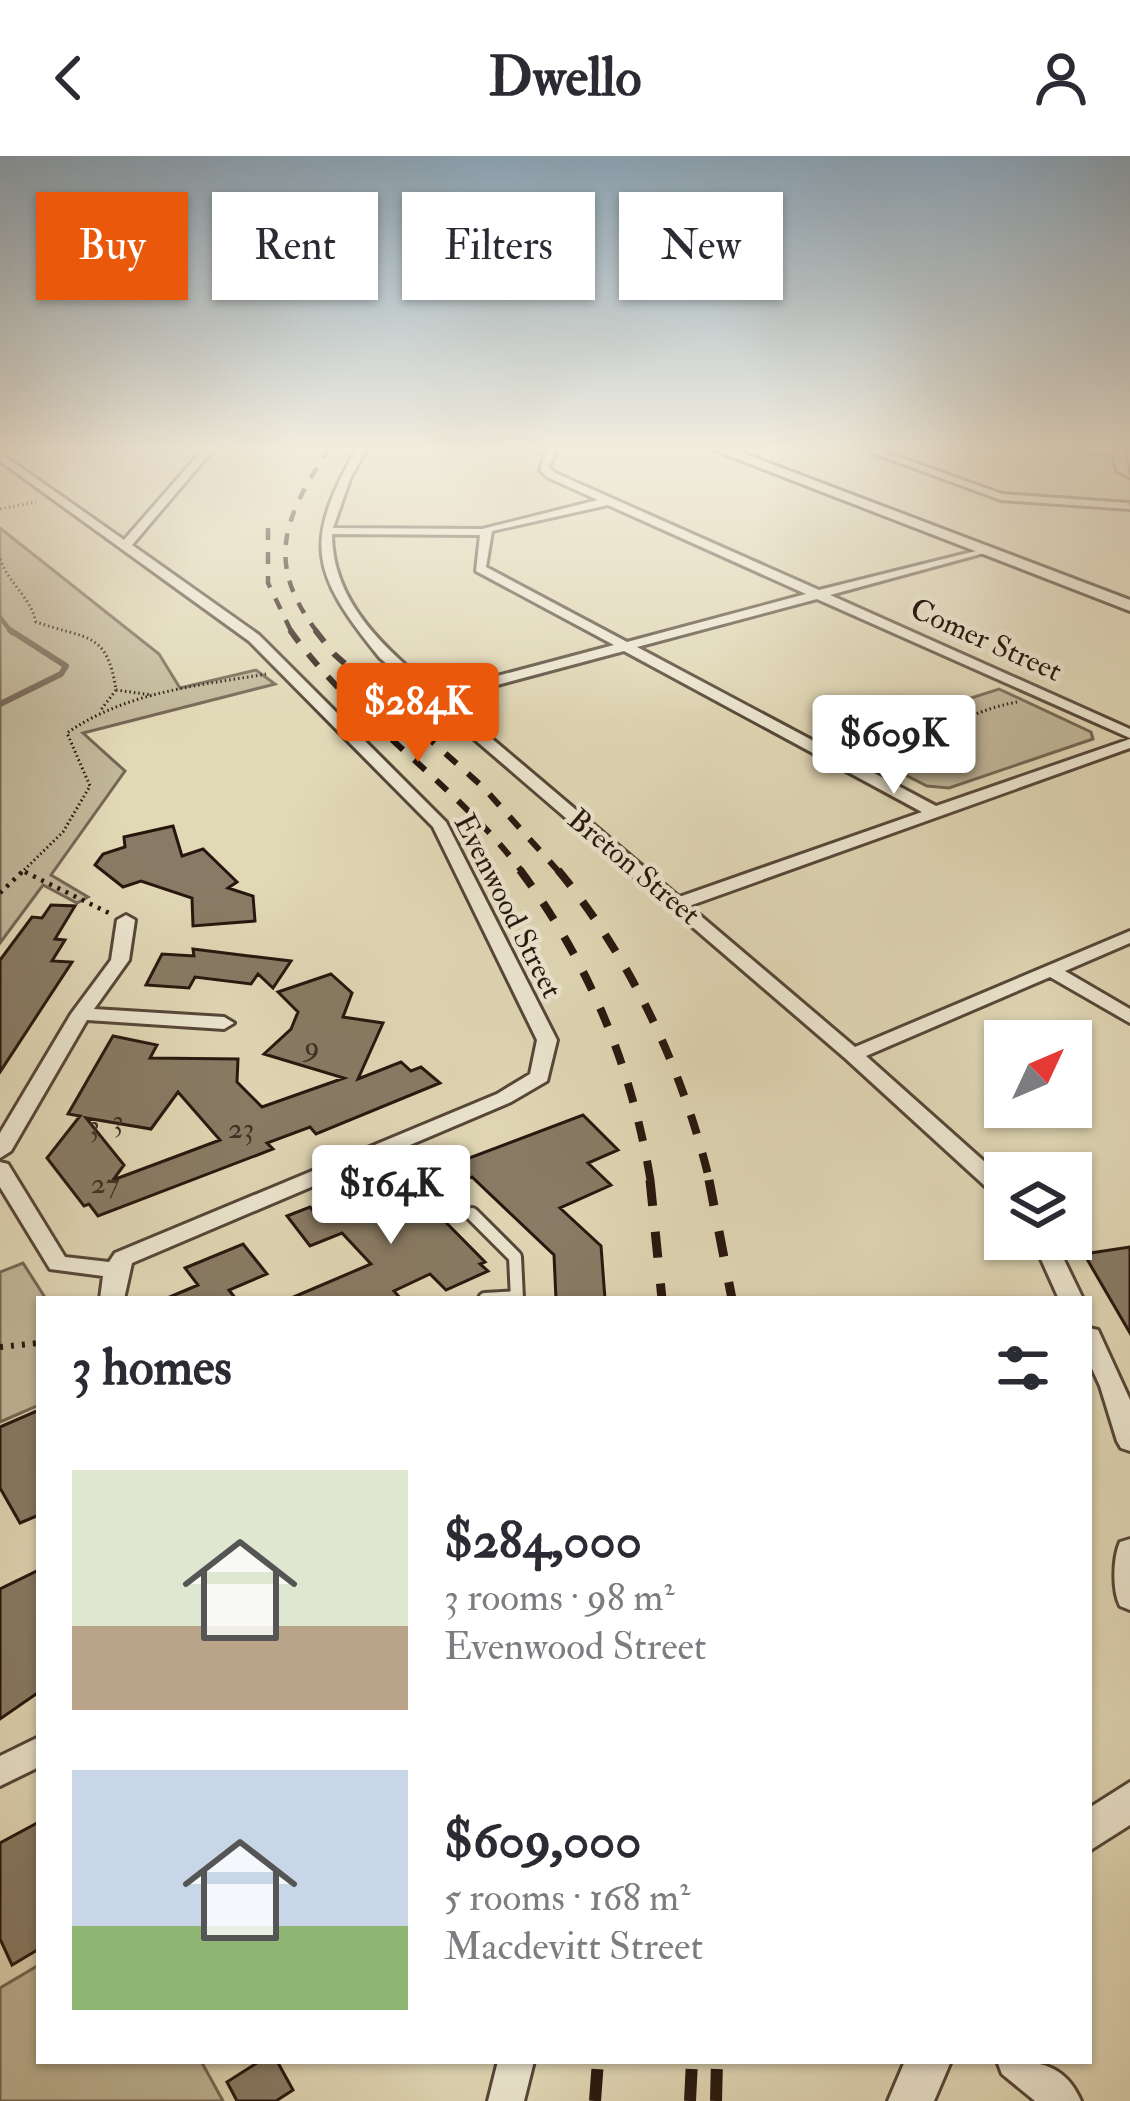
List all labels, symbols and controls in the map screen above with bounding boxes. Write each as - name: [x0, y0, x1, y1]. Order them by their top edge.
- text: Dwello: [489, 44, 641, 112]
- icon: back: [36, 45, 102, 111]
- icon: person: [1028, 45, 1094, 111]
- chip: Buy: [36, 192, 188, 300]
- chip: Rent: [212, 192, 378, 300]
- chip: Filters: [402, 192, 595, 300]
- chip: New: [619, 192, 783, 300]
- street label: Comer Street: [905, 590, 1068, 690]
- pin: $284K: [334, 663, 502, 765]
- text: $284K: [364, 677, 472, 726]
- pin: $609K: [810, 695, 978, 797]
- text: $609K: [840, 709, 948, 758]
- street label: Breton Street: [560, 801, 708, 933]
- street label: Evenwood Street: [446, 808, 570, 1005]
- north arrow: [984, 1020, 1092, 1128]
- map controls: [984, 1020, 1092, 1260]
- house number: 9: [302, 1028, 320, 1065]
- house number: 3: [112, 1102, 124, 1139]
- house number: 3: [88, 1107, 100, 1144]
- house number: 23: [228, 1110, 254, 1147]
- pin: $164K: [307, 1145, 475, 1247]
- button: layers: [984, 1152, 1092, 1260]
- text: $164K: [339, 1159, 443, 1208]
- house number: 27: [91, 1165, 120, 1202]
- icon: filters: [990, 1335, 1056, 1401]
- text: 3 homes: [72, 1336, 232, 1400]
- text: $284,000: [444, 1509, 642, 1573]
- icon: home: [168, 1518, 312, 1662]
- text: 3 rooms · 98 m²: [444, 1573, 675, 1622]
- text: Evenwood Street: [444, 1622, 706, 1671]
- text: $609,000: [444, 1809, 641, 1873]
- icon: home: [168, 1818, 312, 1962]
- text: 5 rooms · 168 m²: [444, 1873, 690, 1922]
- text: Macdevitt Street: [444, 1922, 703, 1971]

